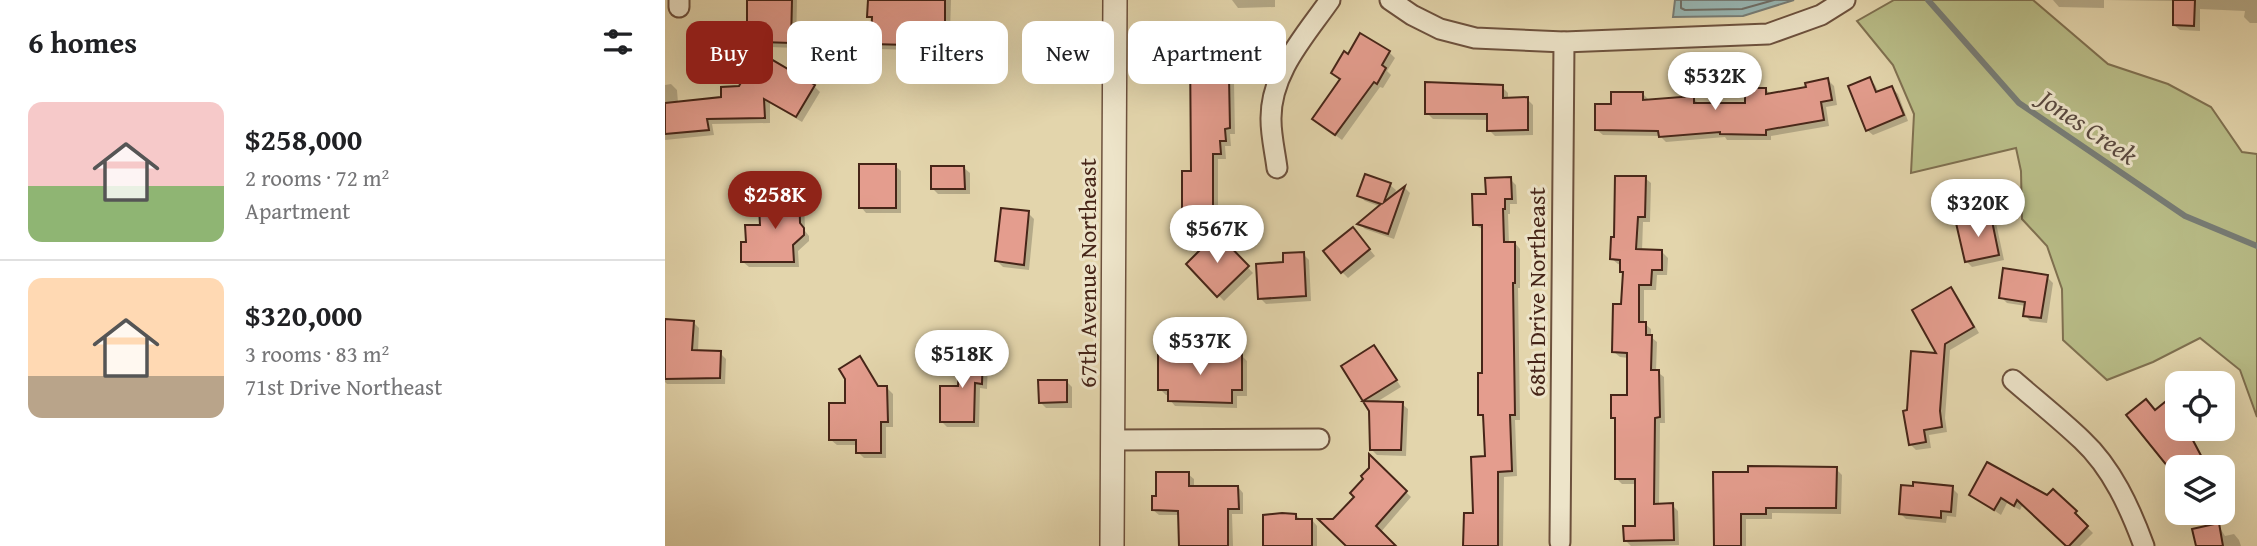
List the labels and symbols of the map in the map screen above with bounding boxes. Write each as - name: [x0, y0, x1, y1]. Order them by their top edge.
- pin: $532K: [1666, 52, 1764, 112]
- water label: Jones Creek: [2028, 77, 2146, 174]
- street label: 67th Avenue Northeast: [1070, 158, 1105, 388]
- pin: $258K: [726, 172, 824, 231]
- pin: $320K: [1929, 180, 2027, 239]
- street label: 68th Drive Northeast: [1519, 187, 1554, 397]
- pin: $567K: [1168, 205, 1266, 265]
- pin: $537K: [1151, 318, 1249, 377]
- pin: $518K: [913, 330, 1011, 390]

